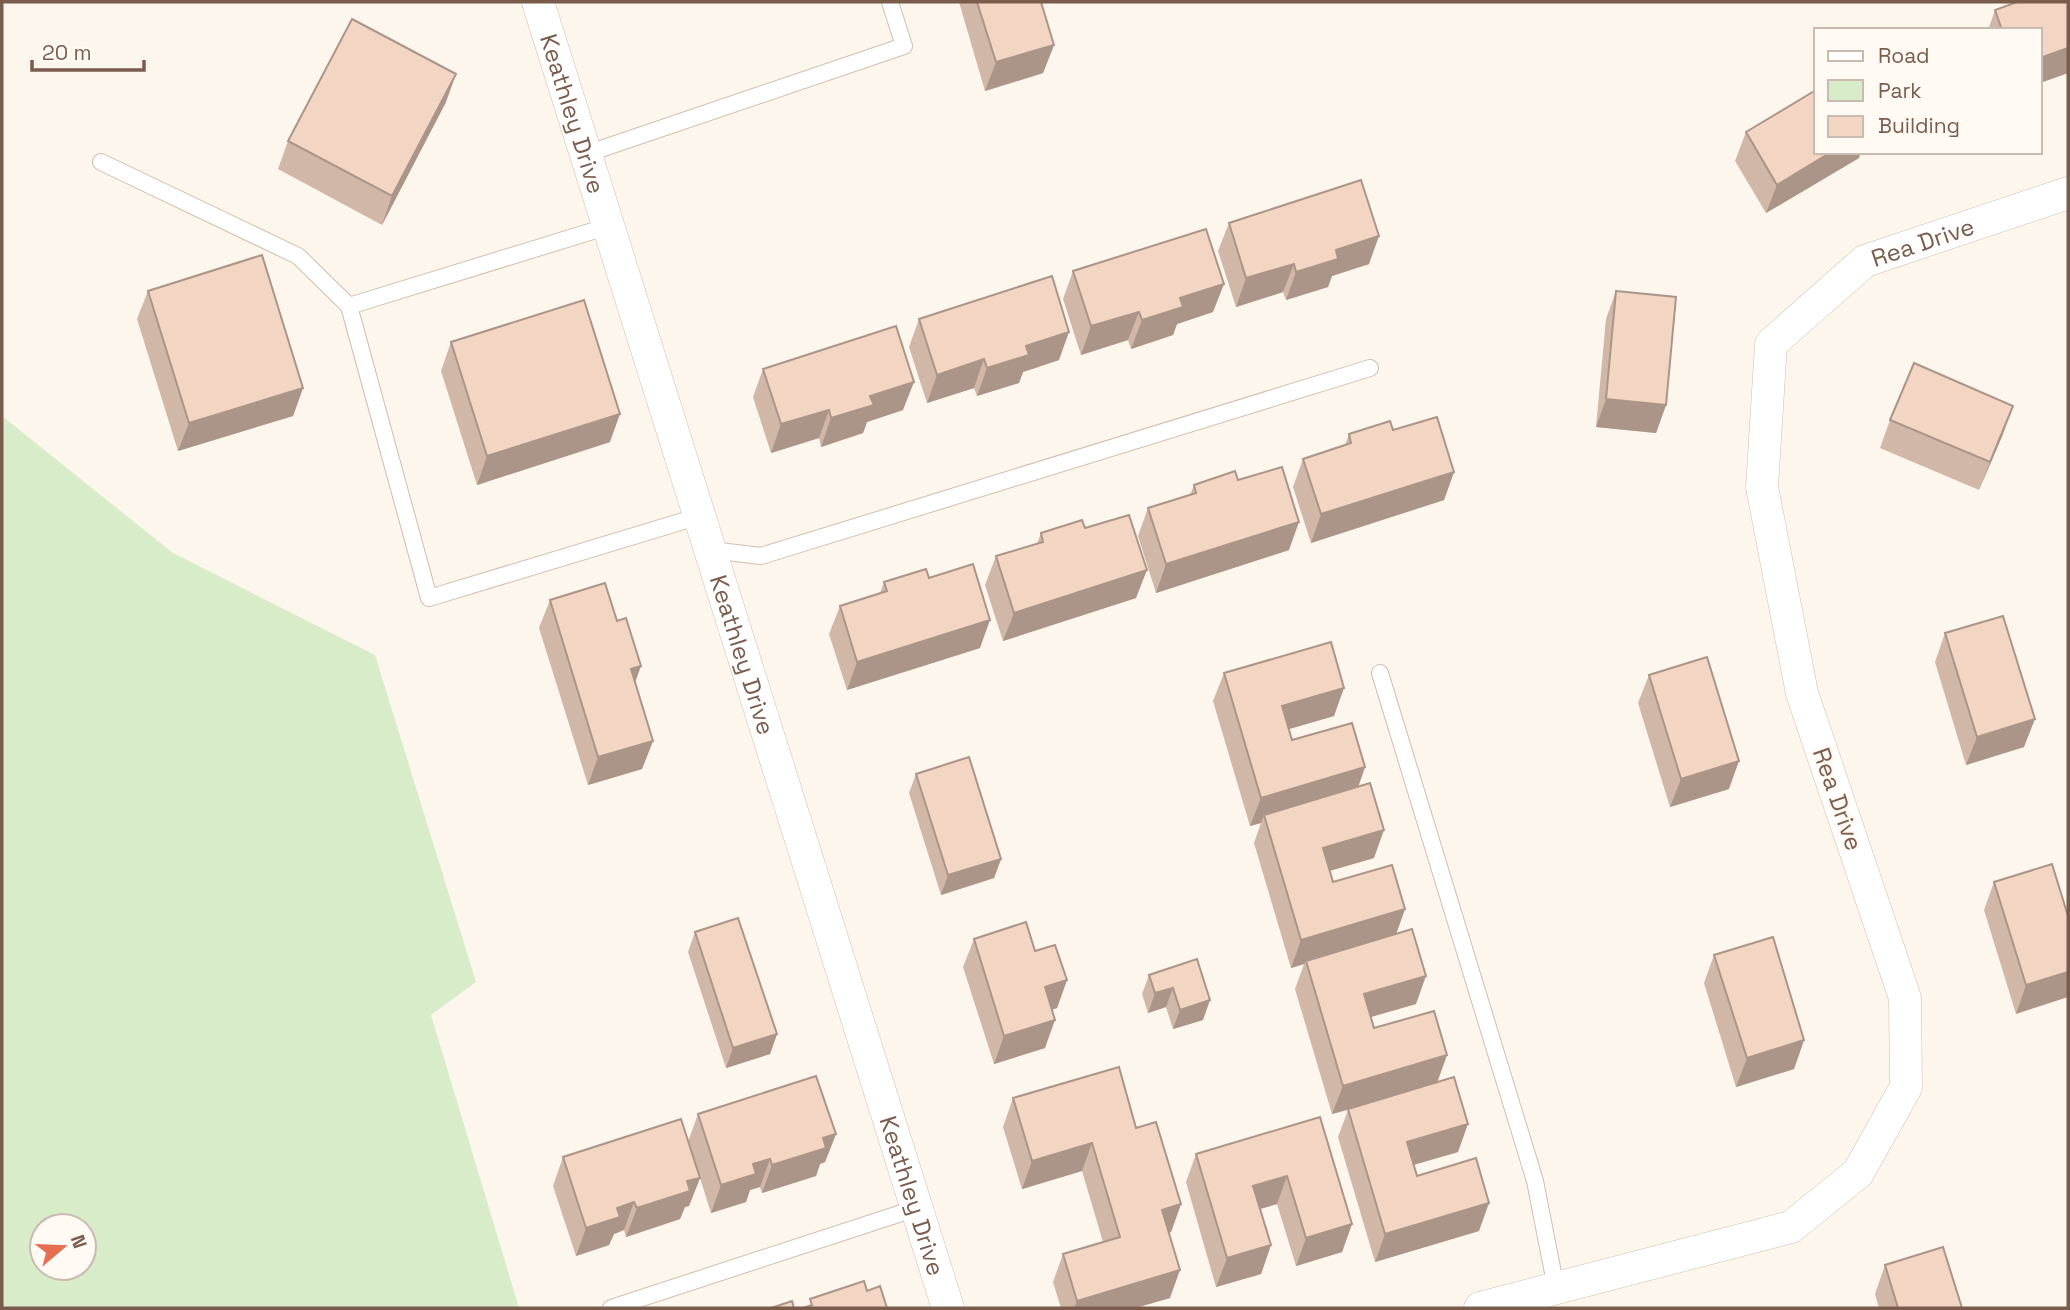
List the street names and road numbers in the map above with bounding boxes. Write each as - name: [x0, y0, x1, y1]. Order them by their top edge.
- street label: Keathley Drive: [533, 30, 613, 197]
- street label: Rea Drive: [1867, 210, 1978, 273]
- street label: Keathley Drive: [703, 571, 782, 738]
- street label: Rea Drive: [1806, 743, 1870, 855]
- street label: Keathley Drive: [873, 1112, 952, 1279]

